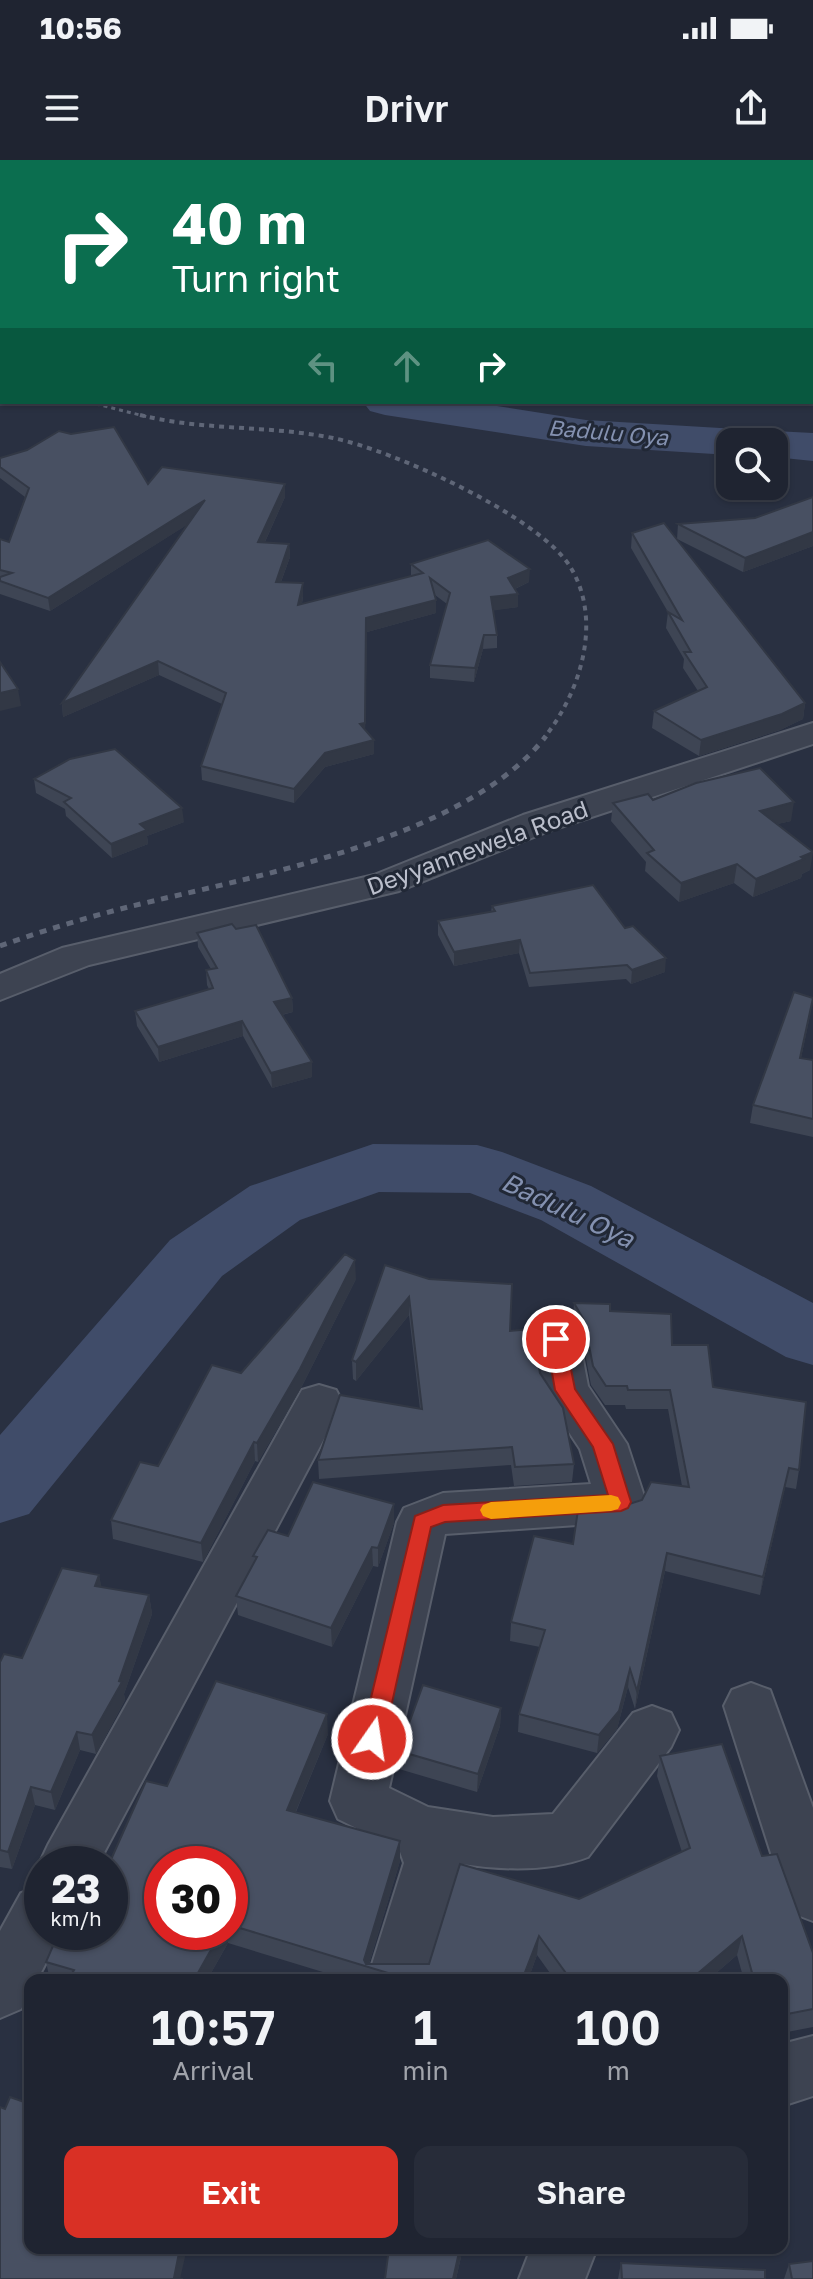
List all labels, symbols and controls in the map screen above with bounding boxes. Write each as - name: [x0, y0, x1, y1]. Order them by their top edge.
- text: 10:56: [40, 10, 122, 46]
- icon: menu: [40, 86, 84, 130]
- icon: share: [729, 86, 773, 130]
- text: Drivr: [364, 87, 449, 130]
- text: 40 m: [172, 189, 306, 256]
- icon: right: [40, 192, 144, 296]
- text: Turn right: [172, 257, 340, 300]
- icon: left: [301, 344, 345, 388]
- icon: ahead: [385, 344, 429, 388]
- icon: right: [469, 344, 513, 388]
- water label: Badulu Oya: [547, 413, 671, 451]
- map controls: [716, 428, 788, 500]
- button: search: [716, 428, 788, 500]
- street label: Deyyannewela Road: [363, 794, 591, 900]
- water label: Badulu Oya: [497, 1166, 640, 1255]
- pin: [522, 1305, 590, 1373]
- icon: arrive: [534, 1317, 578, 1361]
- position arrow: [330, 1697, 414, 1781]
- speed limit sign: 30: [144, 1846, 248, 1950]
- text: 23: [52, 1864, 100, 1912]
- text: km/h: [51, 1906, 101, 1930]
- text: 10:57: [151, 1998, 275, 2056]
- text: 1: [413, 1998, 438, 2056]
- text: 100: [575, 1998, 661, 2056]
- text: Arrival: [172, 2055, 254, 2086]
- text: min: [402, 2055, 448, 2086]
- text: m: [607, 2055, 630, 2086]
- button: Exit: [64, 2146, 398, 2238]
- button: Share: [414, 2146, 748, 2238]

